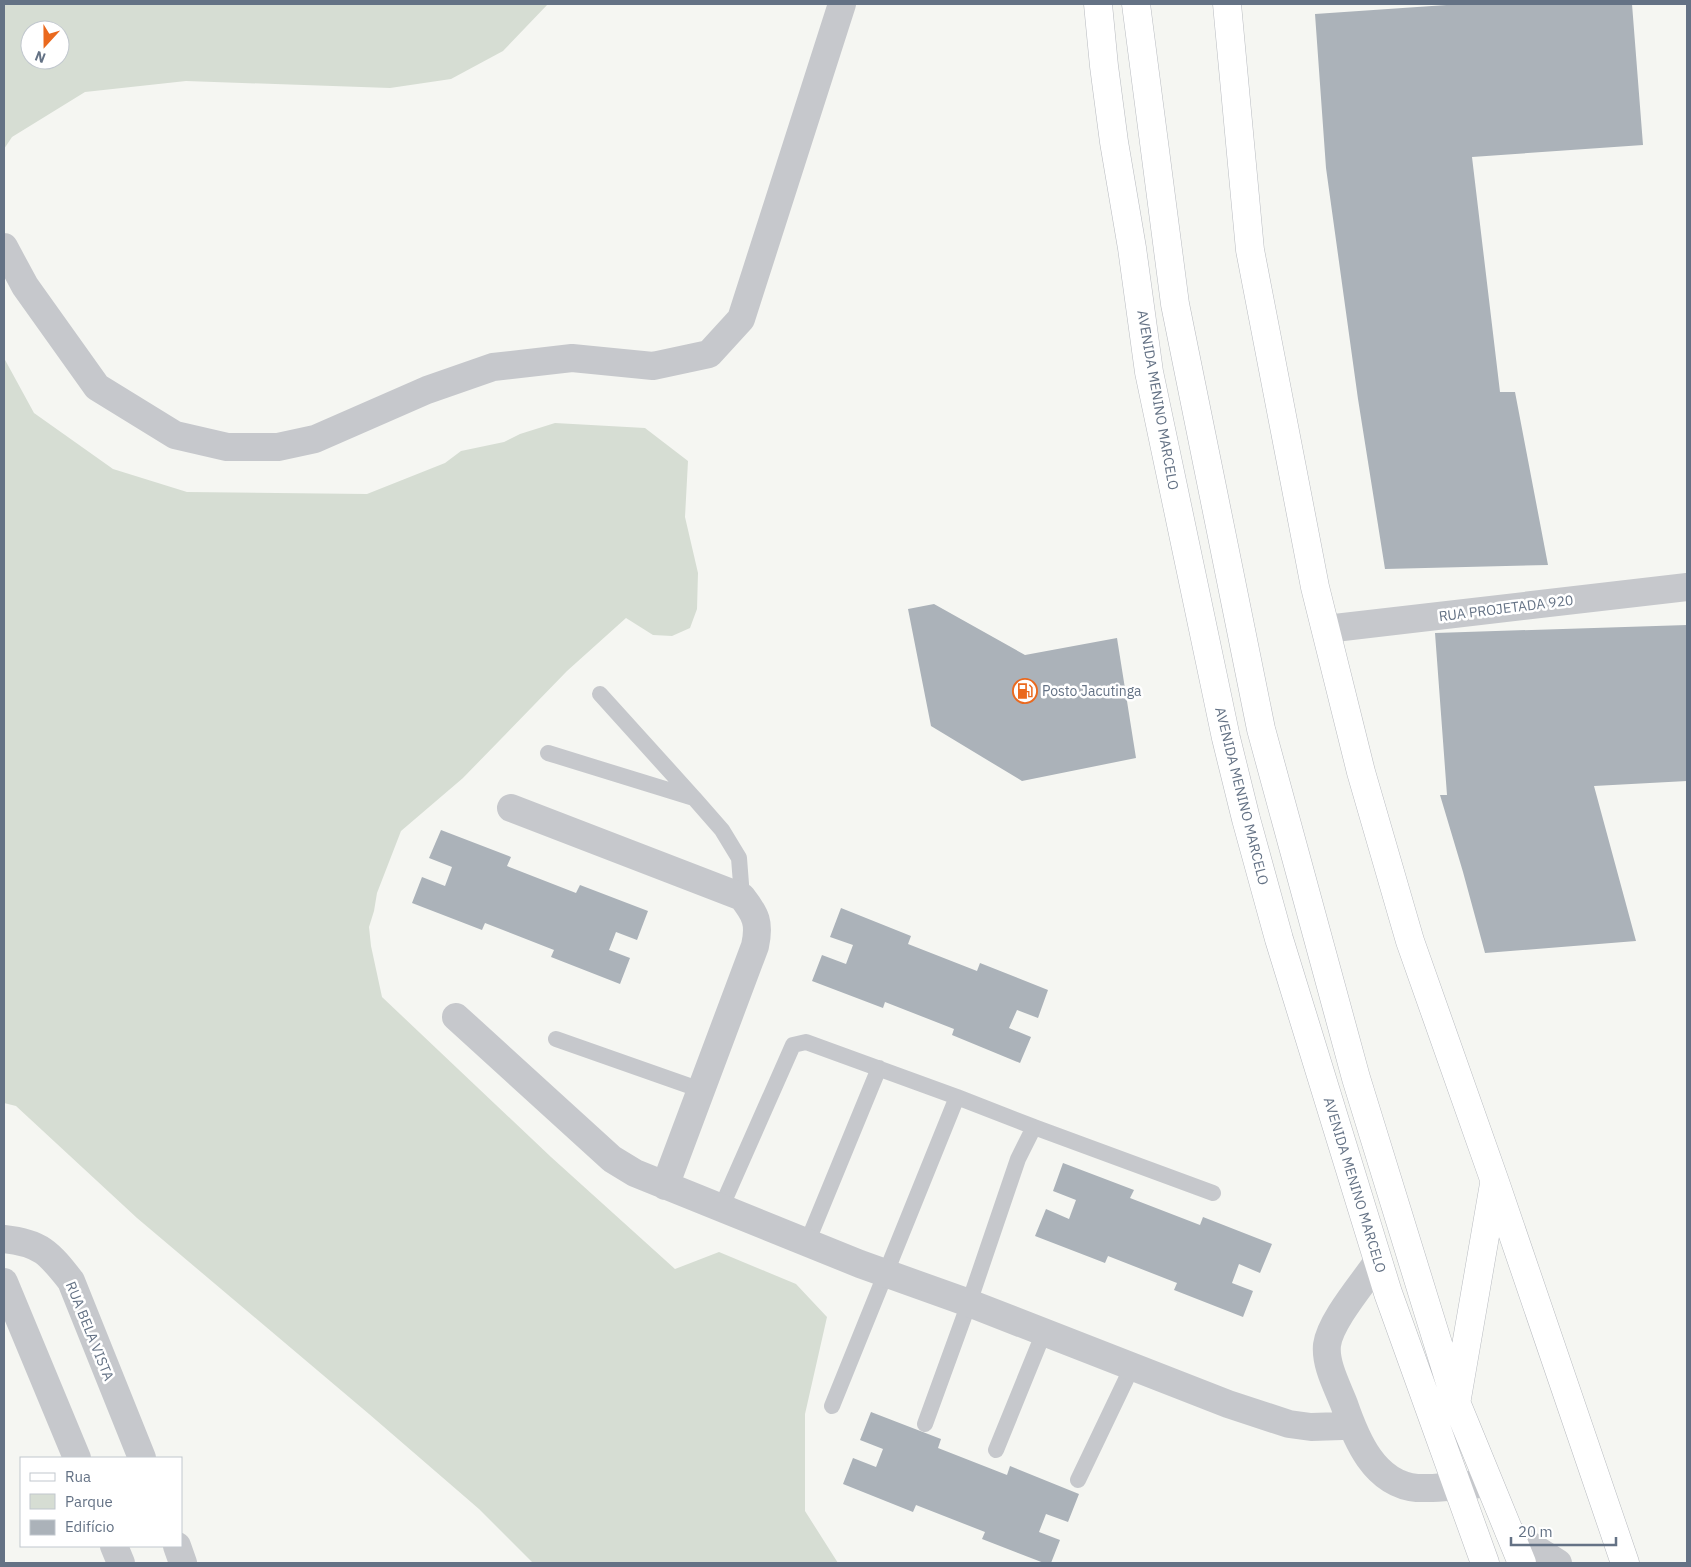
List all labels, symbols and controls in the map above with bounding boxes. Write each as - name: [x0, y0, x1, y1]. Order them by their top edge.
- north arrow: [20, 20, 70, 70]
- text: N: [32, 47, 48, 67]
- street label: AVENIDA MENINO MARCELO: [1133, 308, 1183, 492]
- street label: RUA PROJETADA 920: [1438, 591, 1574, 625]
- fuel station icon: Posto Jacutinga: [1012, 678, 1038, 704]
- place label: Posto Jacutinga: [1042, 682, 1142, 700]
- street label: AVENIDA MENINO MARCELO: [1211, 705, 1273, 887]
- street label: AVENIDA MENINO MARCELO: [1320, 1095, 1390, 1275]
- street label: RUA BELA VISTA: [62, 1279, 118, 1383]
- legend: [20, 1457, 182, 1547]
- text: Rua: [65, 1467, 91, 1486]
- text: Parque: [65, 1492, 113, 1511]
- scale bar: [1511, 1514, 1616, 1546]
- text: Edifício: [65, 1517, 114, 1536]
- text: 20 m: [1518, 1522, 1553, 1541]

